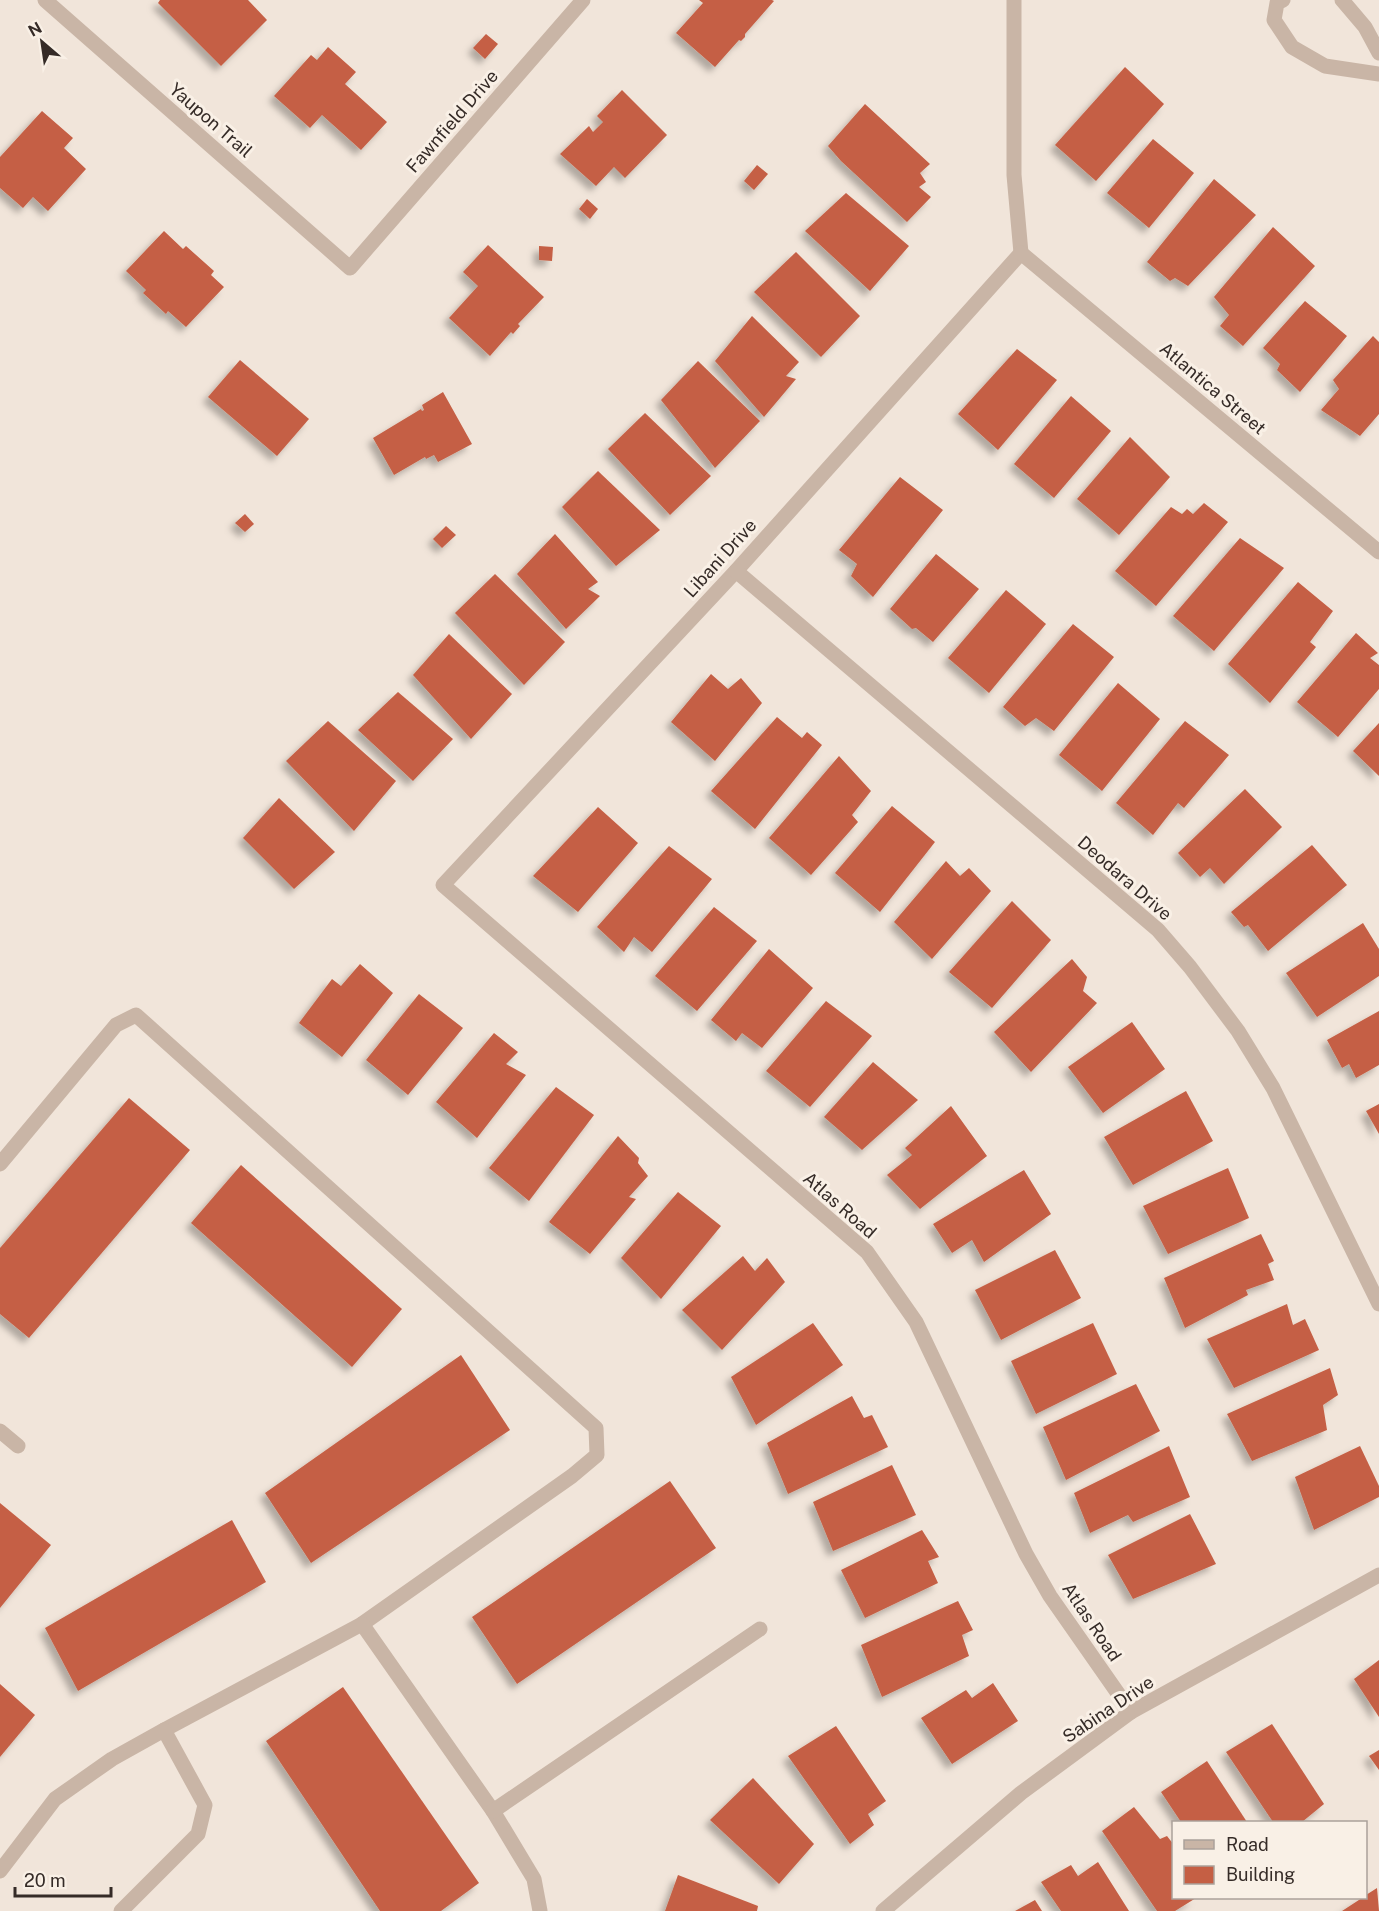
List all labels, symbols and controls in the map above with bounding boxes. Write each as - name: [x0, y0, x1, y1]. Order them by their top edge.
- north arrow: [12, 12, 72, 72]
- text: N: [25, 18, 45, 41]
- street label: Fawnfield Drive: [402, 65, 502, 177]
- street label: Yaupon Trail: [165, 78, 257, 162]
- street label: Atlantica Street: [1156, 337, 1270, 439]
- street label: Libani Drive: [679, 515, 761, 601]
- street label: Deodara Drive: [1074, 831, 1176, 925]
- street label: Atlas Road: [799, 1168, 881, 1242]
- street label: Atlas Road: [1058, 1579, 1126, 1665]
- street label: Sabina Drive: [1059, 1671, 1157, 1747]
- legend: [1172, 1821, 1367, 1899]
- text: Road: [1226, 1834, 1269, 1855]
- scale bar: [15, 1860, 111, 1898]
- text: Building: [1226, 1864, 1295, 1885]
- text: 20 m: [24, 1870, 66, 1891]

